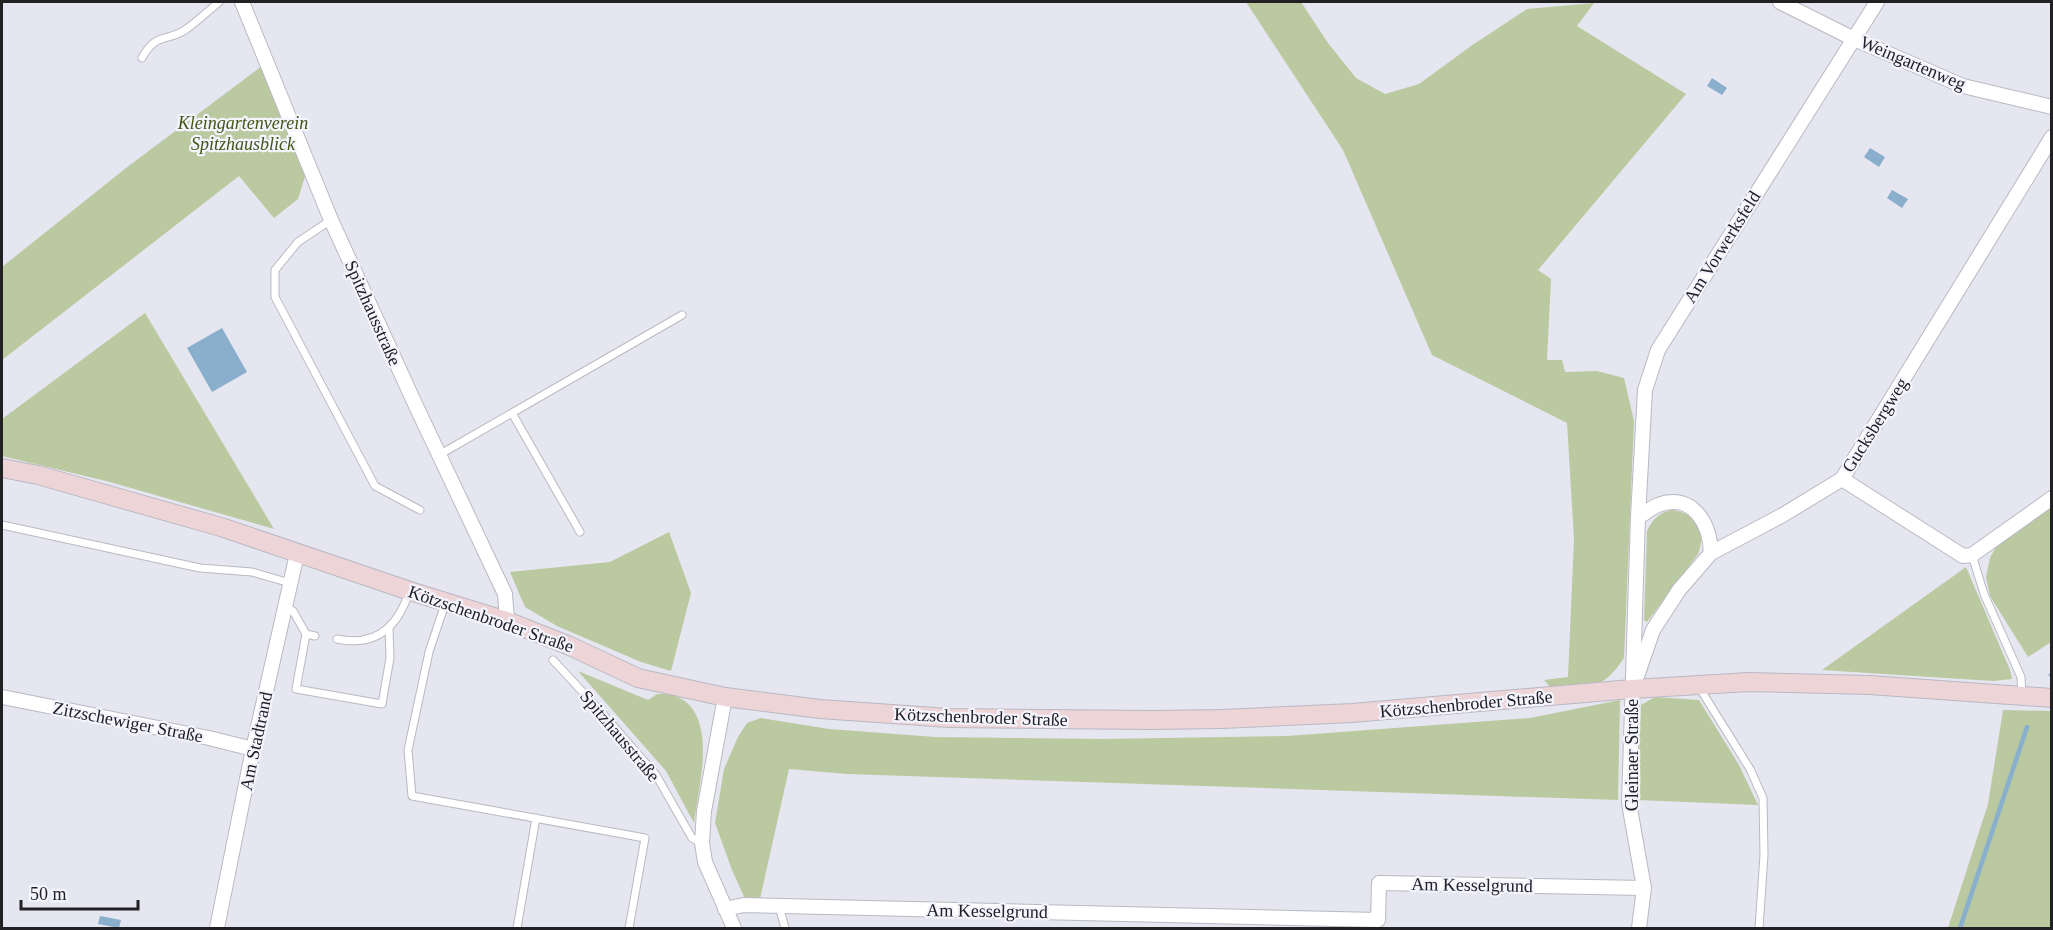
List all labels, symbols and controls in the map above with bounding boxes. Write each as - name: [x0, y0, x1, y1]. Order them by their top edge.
- street label: Weingartenweg: [1857, 32, 1969, 94]
- park label: Kleingartenverein Spitzhausblick: [177, 113, 308, 154]
- street label: Am Vorwerksfeld: [1680, 187, 1764, 307]
- street label: Spitzhausstraße: [341, 257, 405, 369]
- street label: Gucksbergweg: [1838, 374, 1912, 476]
- street label: Kötzschenbroder Straße: [406, 581, 576, 657]
- street label: Spitzhausstraße: [576, 686, 664, 786]
- street label: Kötzschenbroder Straße: [1379, 686, 1553, 722]
- street label: Am Stadtrand: [236, 690, 276, 792]
- street label: Zitzschewiger Straße: [51, 698, 205, 746]
- street label: Gleinaer Straße: [1622, 699, 1642, 811]
- street label: Kötzschenbroder Straße: [894, 704, 1068, 730]
- scale bar: [21, 873, 138, 911]
- street label: Am Kesselgrund: [1411, 874, 1533, 896]
- text: 50 m: [30, 884, 67, 904]
- street label: Am Kesselgrund: [926, 900, 1048, 922]

